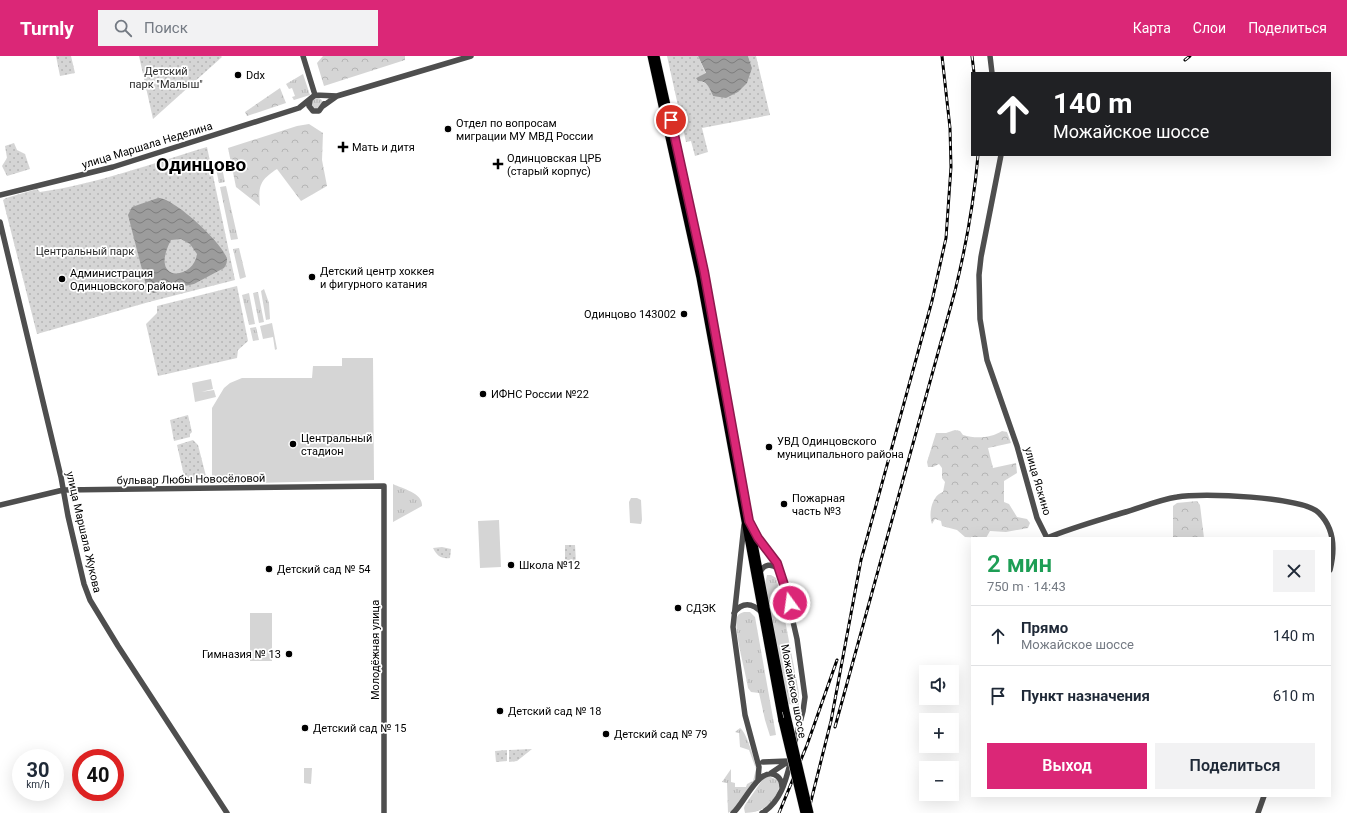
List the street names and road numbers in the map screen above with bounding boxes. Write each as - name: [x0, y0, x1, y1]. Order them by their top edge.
- street label: улица Маршала Неделина: [80, 119, 214, 172]
- street label: улица Яскино: [1022, 445, 1053, 517]
- street label: улица Маршала Жукова: [63, 470, 104, 594]
- street label: бульвар Любы Новосёловой: [117, 472, 265, 487]
- street label: Молодёжная улица: [369, 600, 382, 700]
- street label: Можайское шоссе: [778, 643, 809, 739]

